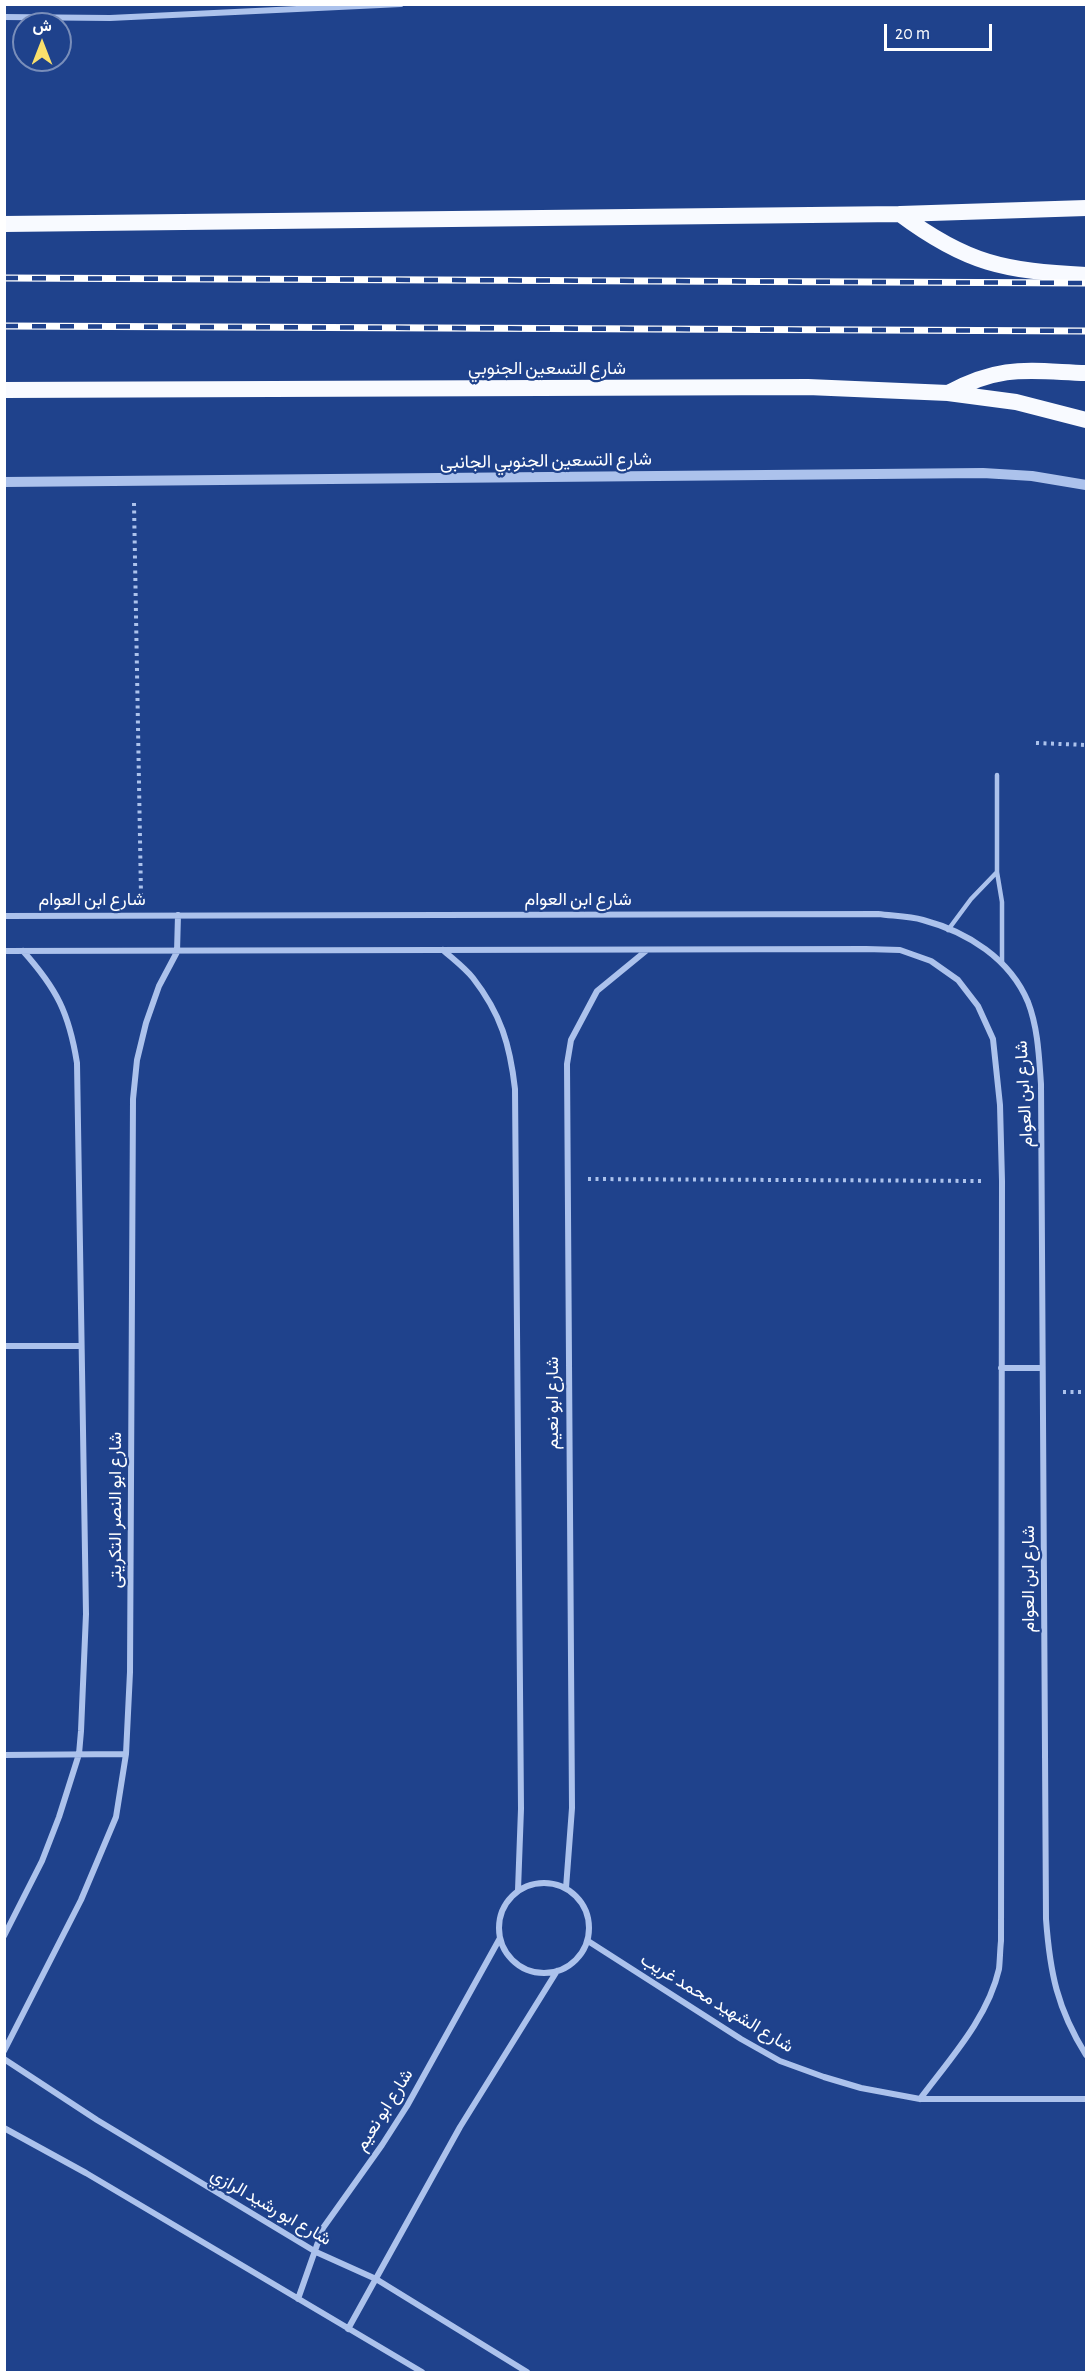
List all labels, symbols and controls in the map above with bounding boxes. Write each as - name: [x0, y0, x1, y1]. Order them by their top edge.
- north arrow: [12, 12, 72, 72]
- scale bar: [887, 12, 995, 50]
- text: ش: [32, 18, 52, 34]
- text: 20 m: [895, 25, 930, 43]
- street label: شارع التسعين الجنوبي: [468, 358, 626, 380]
- street label: شارع التسعين الجنوبي الجانبى: [440, 448, 652, 474]
- street label: شارع ابن العوام: [38, 889, 146, 911]
- street label: شارع ابن العوام: [524, 889, 632, 911]
- street label: شارع ابن العوام: [1010, 1040, 1038, 1148]
- street label: شارع ابو نعيم: [542, 1356, 564, 1450]
- street label: شارع ابو النصر التكريتى: [105, 1432, 127, 1588]
- street label: شارع ابن العوام: [1018, 1525, 1040, 1633]
- street label: شارع الشهيد محمد غريب: [636, 1949, 798, 2057]
- street label: شارع ابو نعيم: [350, 2065, 418, 2155]
- street label: شارع ابو رشيد الرازي: [207, 2164, 335, 2250]

